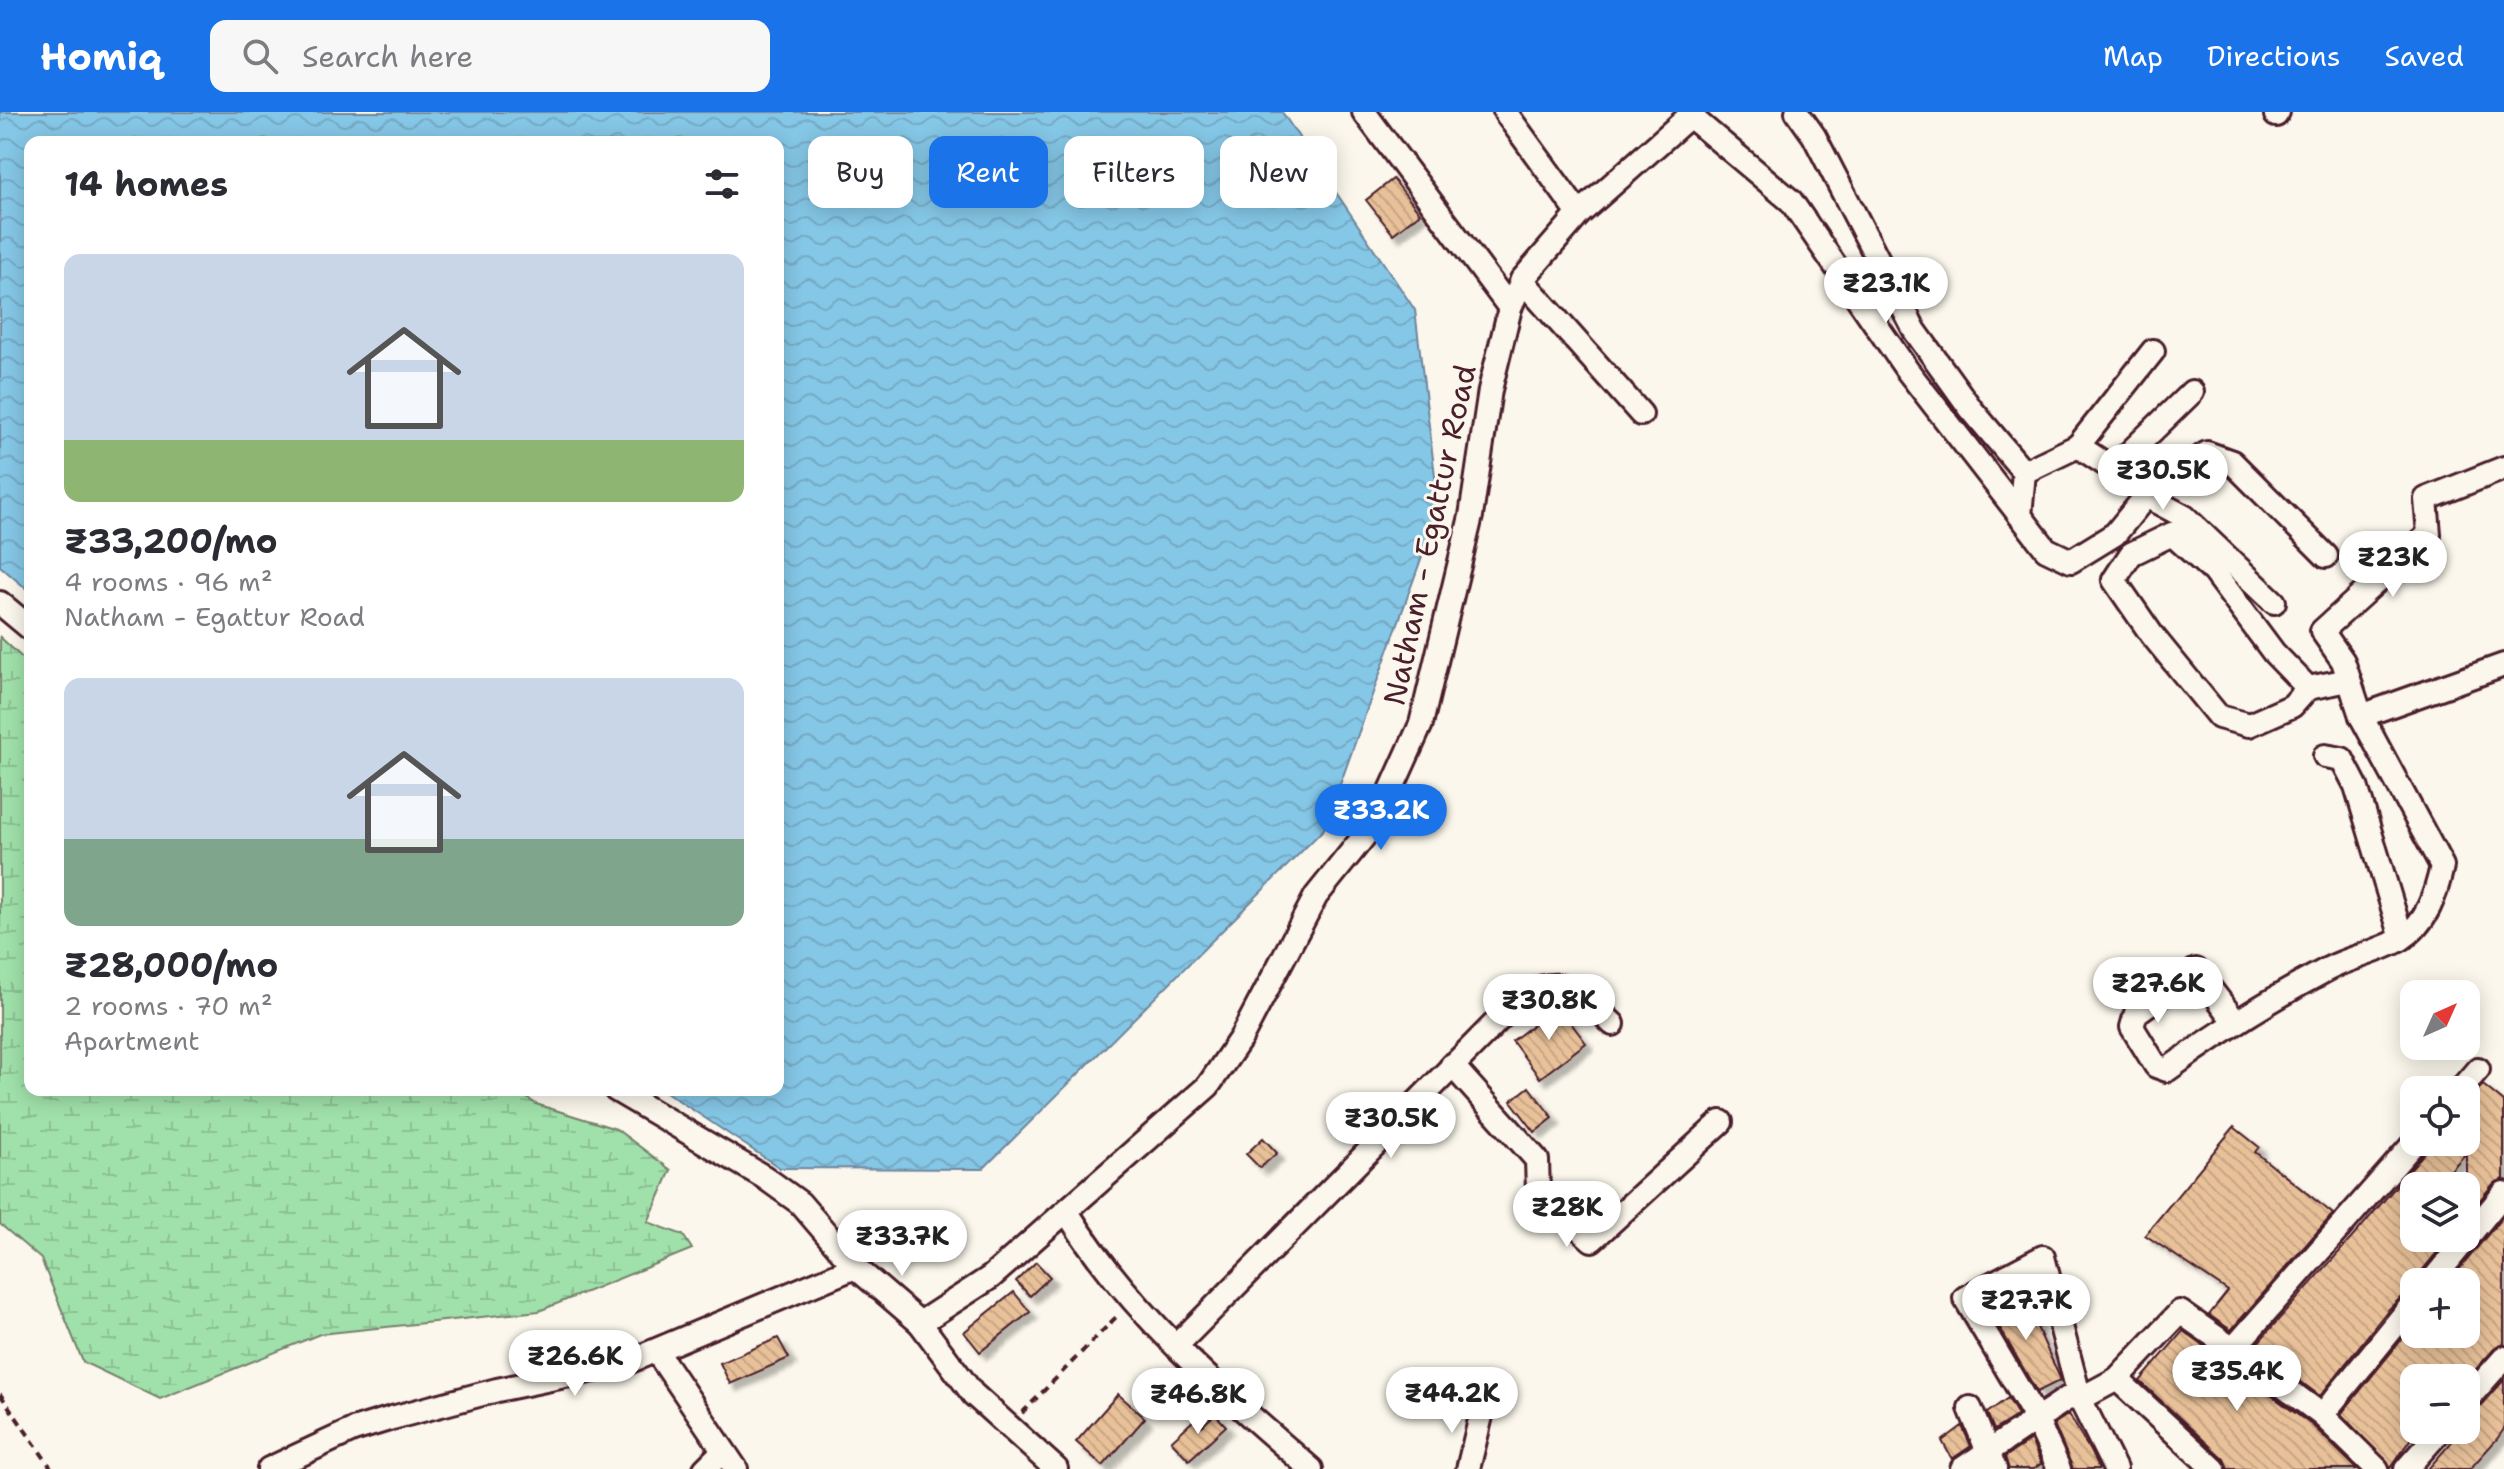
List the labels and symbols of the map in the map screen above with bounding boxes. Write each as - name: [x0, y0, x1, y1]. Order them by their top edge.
- pin: ₹23.1K: [1821, 257, 1951, 325]
- street label: Natham - Egattur Road: [1373, 361, 1486, 709]
- pin: ₹30.5K: [2098, 444, 2228, 512]
- pin: ₹23K: [2346, 531, 2440, 599]
- pin: ₹33.2K: [1316, 784, 1446, 852]
- pin: ₹27.6K: [2093, 957, 2223, 1025]
- pin: ₹30.8K: [1484, 974, 1614, 1042]
- north arrow: [2400, 980, 2480, 1060]
- pin: ₹30.5K: [1326, 1092, 1456, 1160]
- pin: ₹28K: [1520, 1181, 1614, 1249]
- pin: ₹33.7K: [837, 1210, 967, 1278]
- pin: ₹27.7K: [1961, 1274, 2091, 1342]
- pin: ₹26.6K: [510, 1330, 640, 1398]
- pin: ₹35.4K: [2172, 1345, 2302, 1413]
- pin: ₹44.2K: [1387, 1367, 1517, 1435]
- pin: ₹46.8K: [1133, 1368, 1263, 1436]

